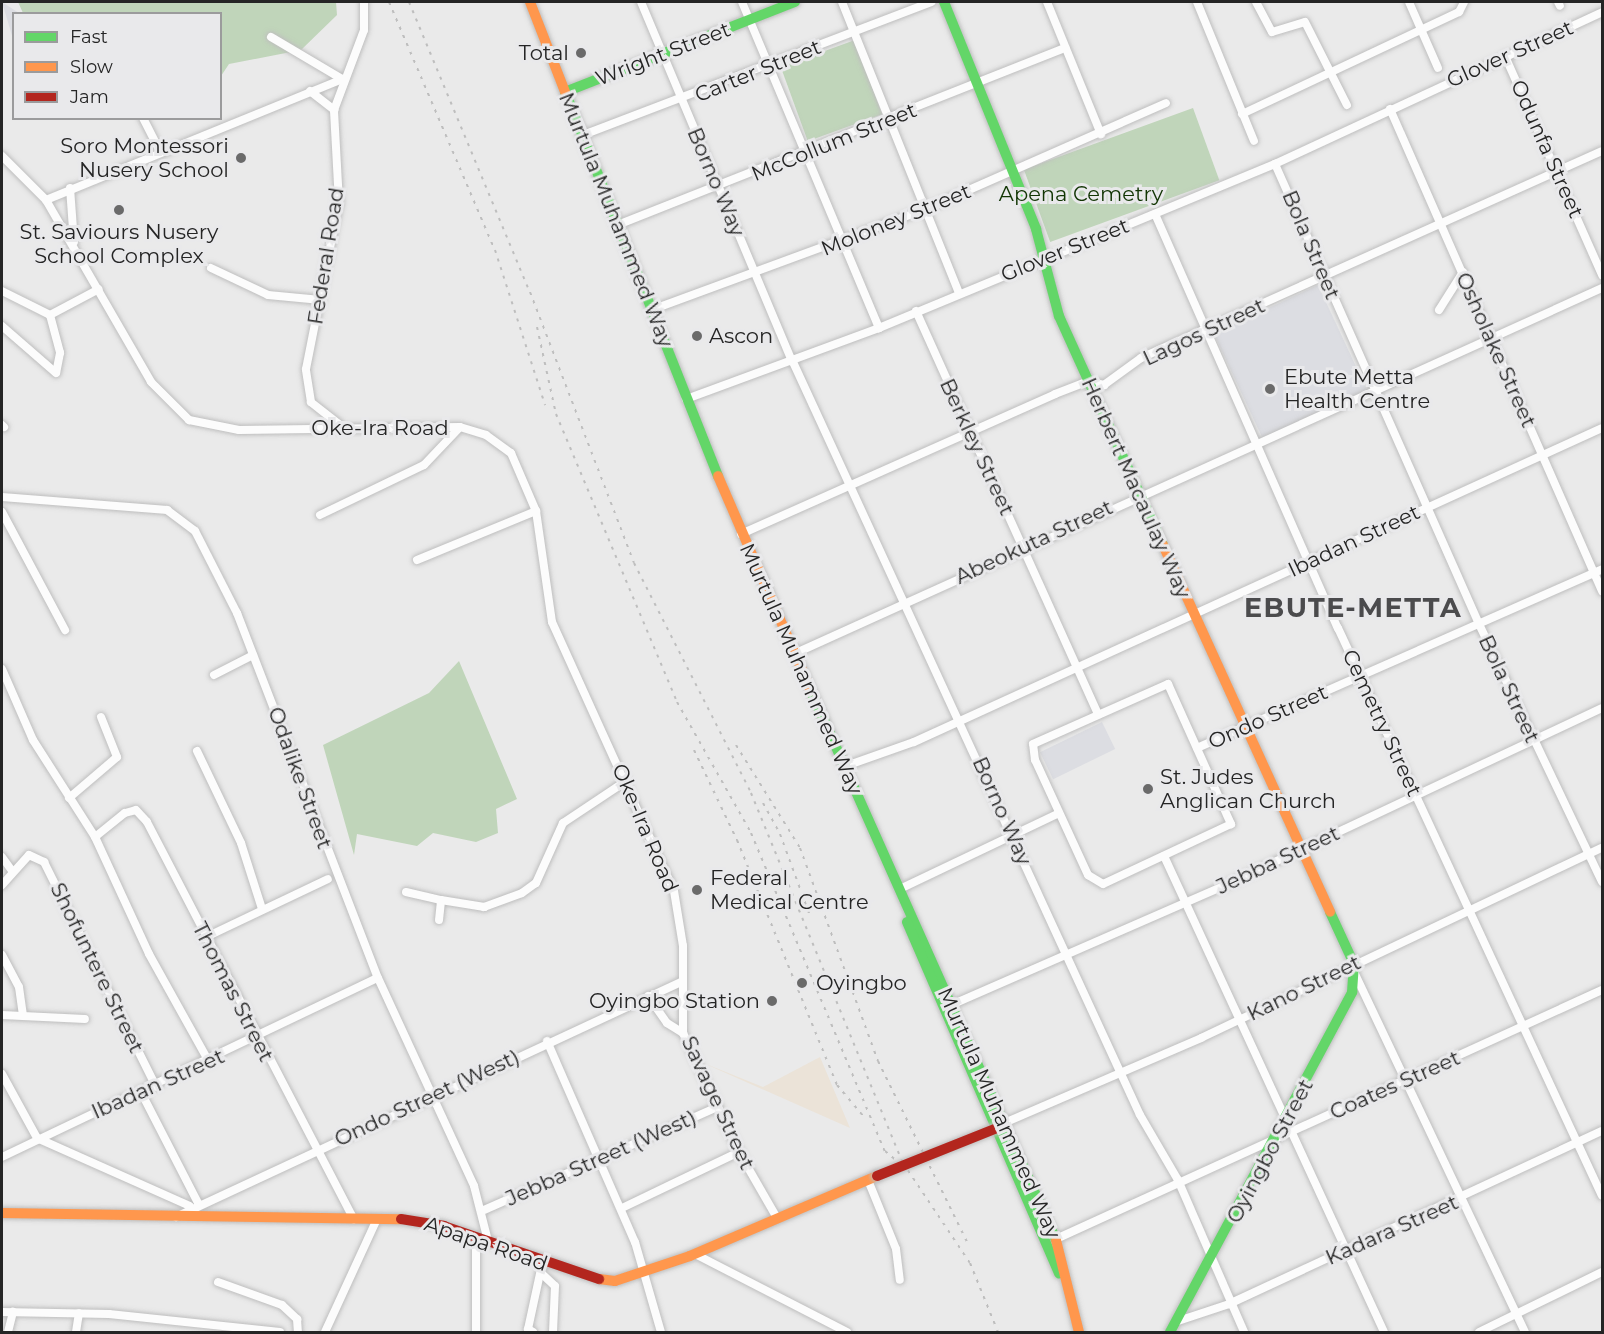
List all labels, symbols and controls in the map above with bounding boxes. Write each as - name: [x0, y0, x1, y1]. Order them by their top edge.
- legend: [12, 12, 222, 120]
- street label: Glover Street: [1443, 15, 1577, 93]
- street label: Wright Street: [592, 17, 734, 91]
- text: Fast: [70, 26, 108, 48]
- street label: Carter Street: [691, 34, 825, 108]
- place label: Total: [519, 40, 569, 66]
- marker: Total: [574, 46, 588, 60]
- text: Slow: [70, 56, 113, 78]
- street label: Odunfa Street: [1505, 76, 1589, 222]
- text: Jam: [70, 86, 109, 108]
- street label: Murtula Muhammed Way: [553, 89, 679, 351]
- street label: McCollum Street: [748, 97, 920, 187]
- street label: Borno Way: [682, 124, 750, 240]
- place label: Soro Montessori Nusery School: [60, 133, 229, 183]
- marker: Soro Montessori Nusery School: [234, 151, 248, 165]
- street label: Moloney Street: [817, 179, 975, 261]
- park label: Apena Cemetry: [999, 181, 1163, 207]
- street label: Federal Road: [303, 186, 349, 326]
- street label: Bola Street: [1277, 187, 1345, 303]
- marker: St. Saviours Nusery School Complex: [112, 203, 126, 217]
- street label: Glover Street: [997, 213, 1133, 287]
- place label: St. Saviours Nusery School Complex: [20, 219, 218, 269]
- street label: Osholake Street: [1451, 269, 1541, 431]
- street label: Lagos Street: [1139, 293, 1269, 371]
- place label: Ascon: [709, 323, 773, 349]
- marker: Ascon: [690, 329, 704, 343]
- place label: Ebute Metta Health Centre: [1284, 364, 1430, 414]
- street label: Herbert Macaulay Way: [1076, 374, 1196, 602]
- street label: Berkley Street: [934, 375, 1020, 519]
- marker: Ebute Metta Health Centre: [1261, 380, 1279, 398]
- street label: Oke-Ira Road: [311, 415, 449, 441]
- street label: Abeokuta Street: [951, 494, 1117, 590]
- street label: Ibadan Street: [1284, 499, 1424, 583]
- street label: Murtula Muhammed Way: [734, 539, 868, 799]
- district label: EBUTE-METTA: [1244, 592, 1462, 624]
- street label: Bola Street: [1473, 631, 1545, 747]
- street label: Cemetry Street: [1337, 646, 1427, 800]
- street label: Ondo Street: [1204, 679, 1332, 755]
- street label: Odalike Street: [263, 704, 337, 852]
- street label: Borno Way: [967, 753, 1037, 869]
- street label: Oke-Ira Road: [607, 760, 683, 896]
- place label: St. Judes Anglican Church: [1160, 764, 1336, 814]
- marker: St. Judes Anglican Church: [1141, 782, 1155, 796]
- street label: Jebba Street: [1212, 820, 1344, 900]
- place label: Federal Medical Centre: [710, 865, 869, 915]
- street label: Shofuntere Street: [45, 879, 149, 1057]
- marker: Federal Medical Centre: [688, 881, 706, 899]
- street label: Thomas Street: [187, 918, 279, 1066]
- street label: Kano Street: [1243, 950, 1365, 1026]
- place label: Oyingbo: [816, 970, 907, 996]
- marker: Oyingbo: [793, 974, 811, 992]
- street label: Murtula Muhammed Way: [932, 983, 1066, 1243]
- place label: Oyingbo Station: [589, 988, 760, 1014]
- marker: Oyingbo Station: [765, 994, 779, 1008]
- street label: Savage Street: [676, 1032, 760, 1174]
- street label: Ibadan Street: [88, 1043, 228, 1125]
- street label: Ondo Street (West): [331, 1044, 523, 1152]
- street label: Coates Street: [1326, 1045, 1464, 1125]
- street label: Oyingbo Street: [1221, 1075, 1319, 1227]
- street label: Jebba Street (West): [502, 1105, 700, 1211]
- street label: Kadara Street: [1322, 1189, 1462, 1271]
- street label: Apapa Road: [421, 1211, 551, 1277]

